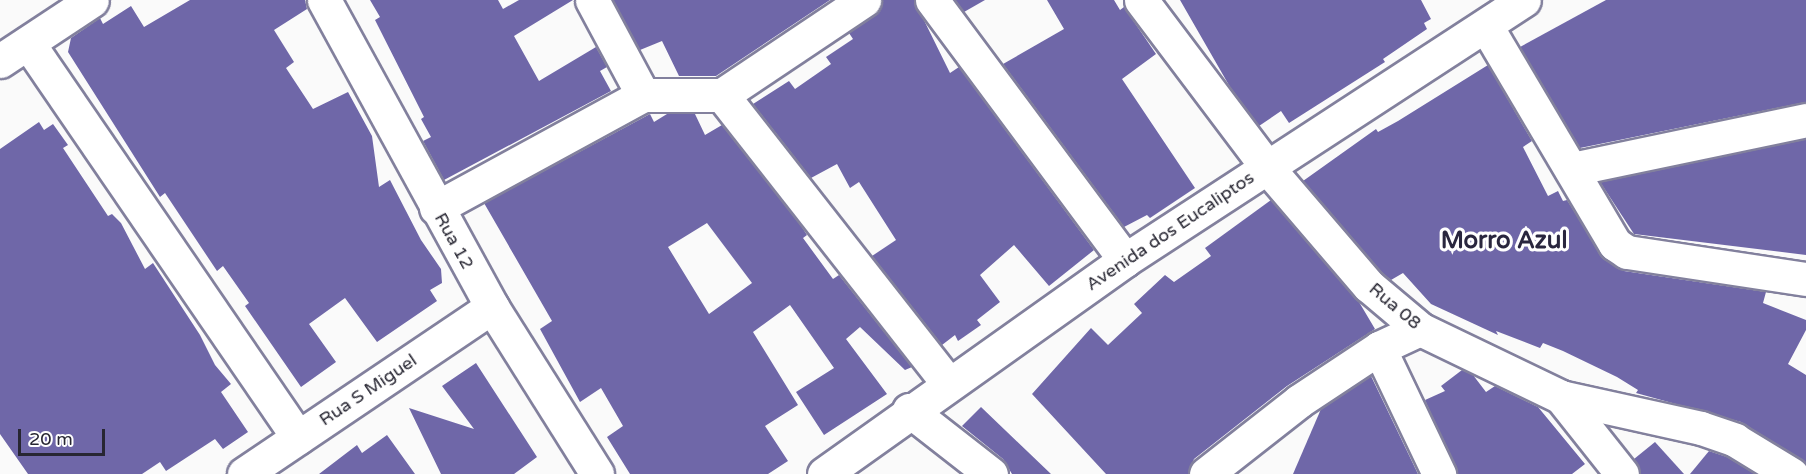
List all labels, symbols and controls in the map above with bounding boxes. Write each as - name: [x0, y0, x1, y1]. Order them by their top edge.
- street label: Avenida dos Eucaliptos: [1082, 167, 1258, 295]
- street label: Rua 12: [430, 209, 478, 273]
- district label: Morro Azul: [1441, 227, 1567, 255]
- street label: Rua 08: [1365, 278, 1425, 334]
- street label: Rua S Miguel: [315, 349, 421, 431]
- scale bar: [21, 417, 108, 455]
- text: 20 m: [29, 428, 73, 450]

